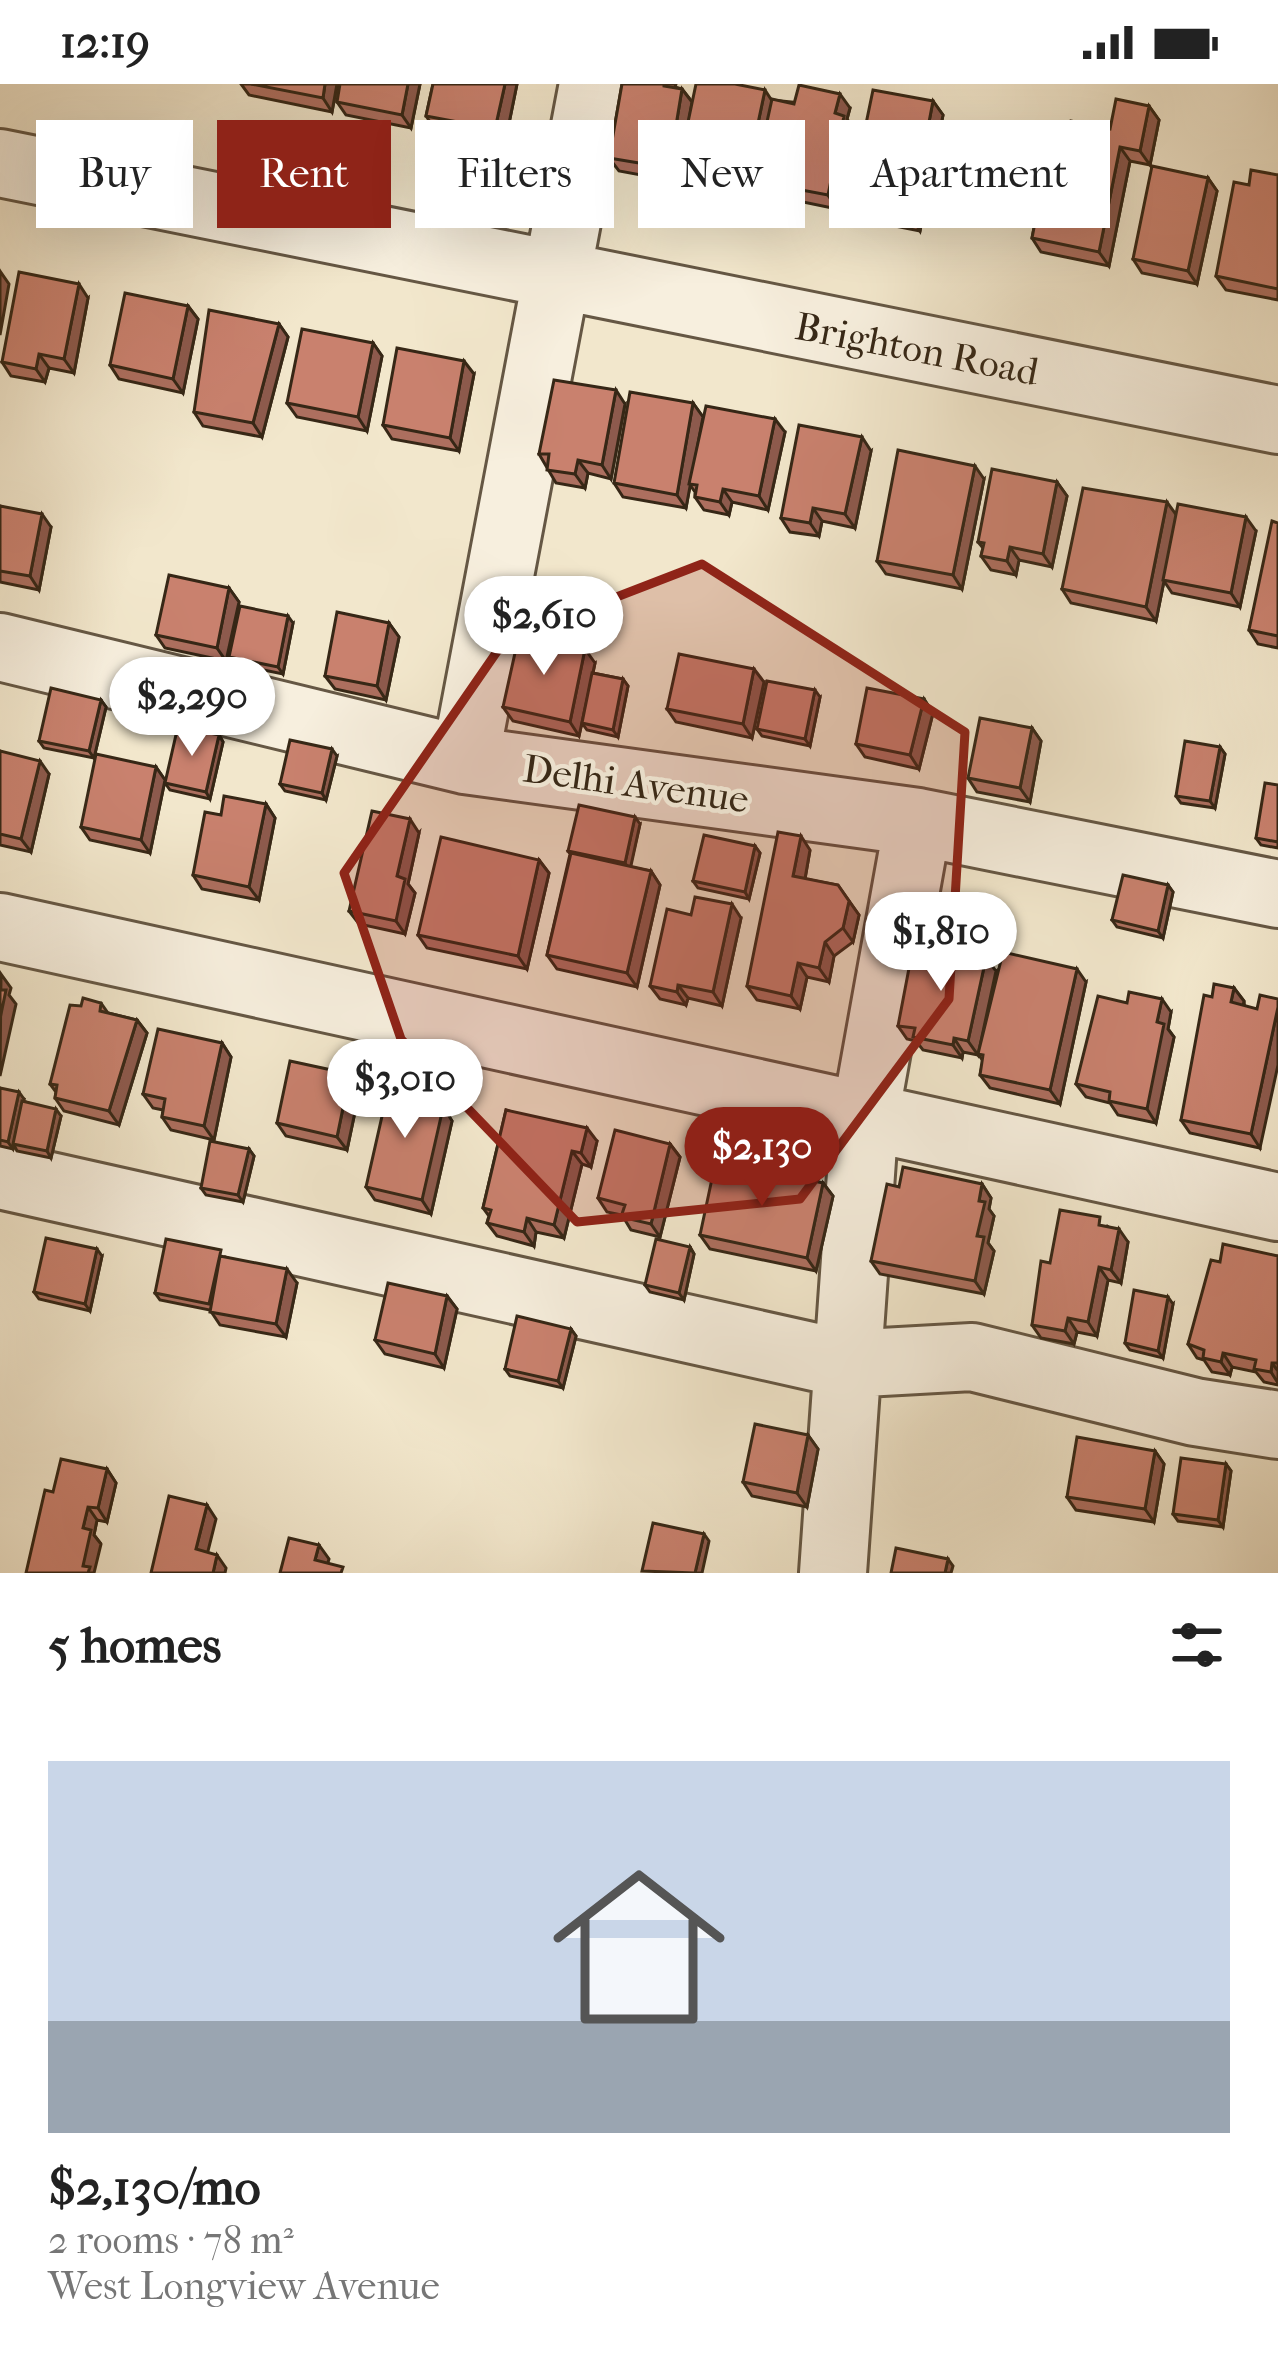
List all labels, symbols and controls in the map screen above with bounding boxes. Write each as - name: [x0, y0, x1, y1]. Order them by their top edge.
- text: 12:19: [60, 16, 150, 69]
- chip: Buy: [36, 120, 193, 228]
- chip: Rent: [217, 120, 391, 228]
- chip: Filters: [415, 120, 614, 228]
- chip: New: [638, 120, 805, 228]
- chip: Apartment: [829, 120, 1110, 228]
- street label: Brighton Road: [791, 303, 1043, 395]
- pin: $2,610: [446, 576, 642, 678]
- text: $2,610: [491, 592, 597, 638]
- pin: $2,290: [94, 657, 290, 759]
- text: $2,290: [136, 673, 248, 719]
- street label: Delhi Avenue: [520, 745, 752, 823]
- pin: $1,810: [843, 892, 1039, 994]
- text: $1,810: [892, 908, 990, 954]
- pin: $3,010: [307, 1039, 503, 1141]
- text: $3,010: [354, 1055, 456, 1101]
- pin: $2,130: [664, 1107, 860, 1209]
- text: $2,130: [711, 1123, 813, 1169]
- icon: filters: [1164, 1612, 1230, 1678]
- text: 5 homes: [48, 1615, 221, 1675]
- icon: home: [531, 1839, 747, 2055]
- text: $2,130/mo: [48, 2157, 261, 2217]
- text: 2 rooms · 78 m²: [48, 2217, 294, 2263]
- text: West Longview Avenue: [48, 2263, 440, 2309]

